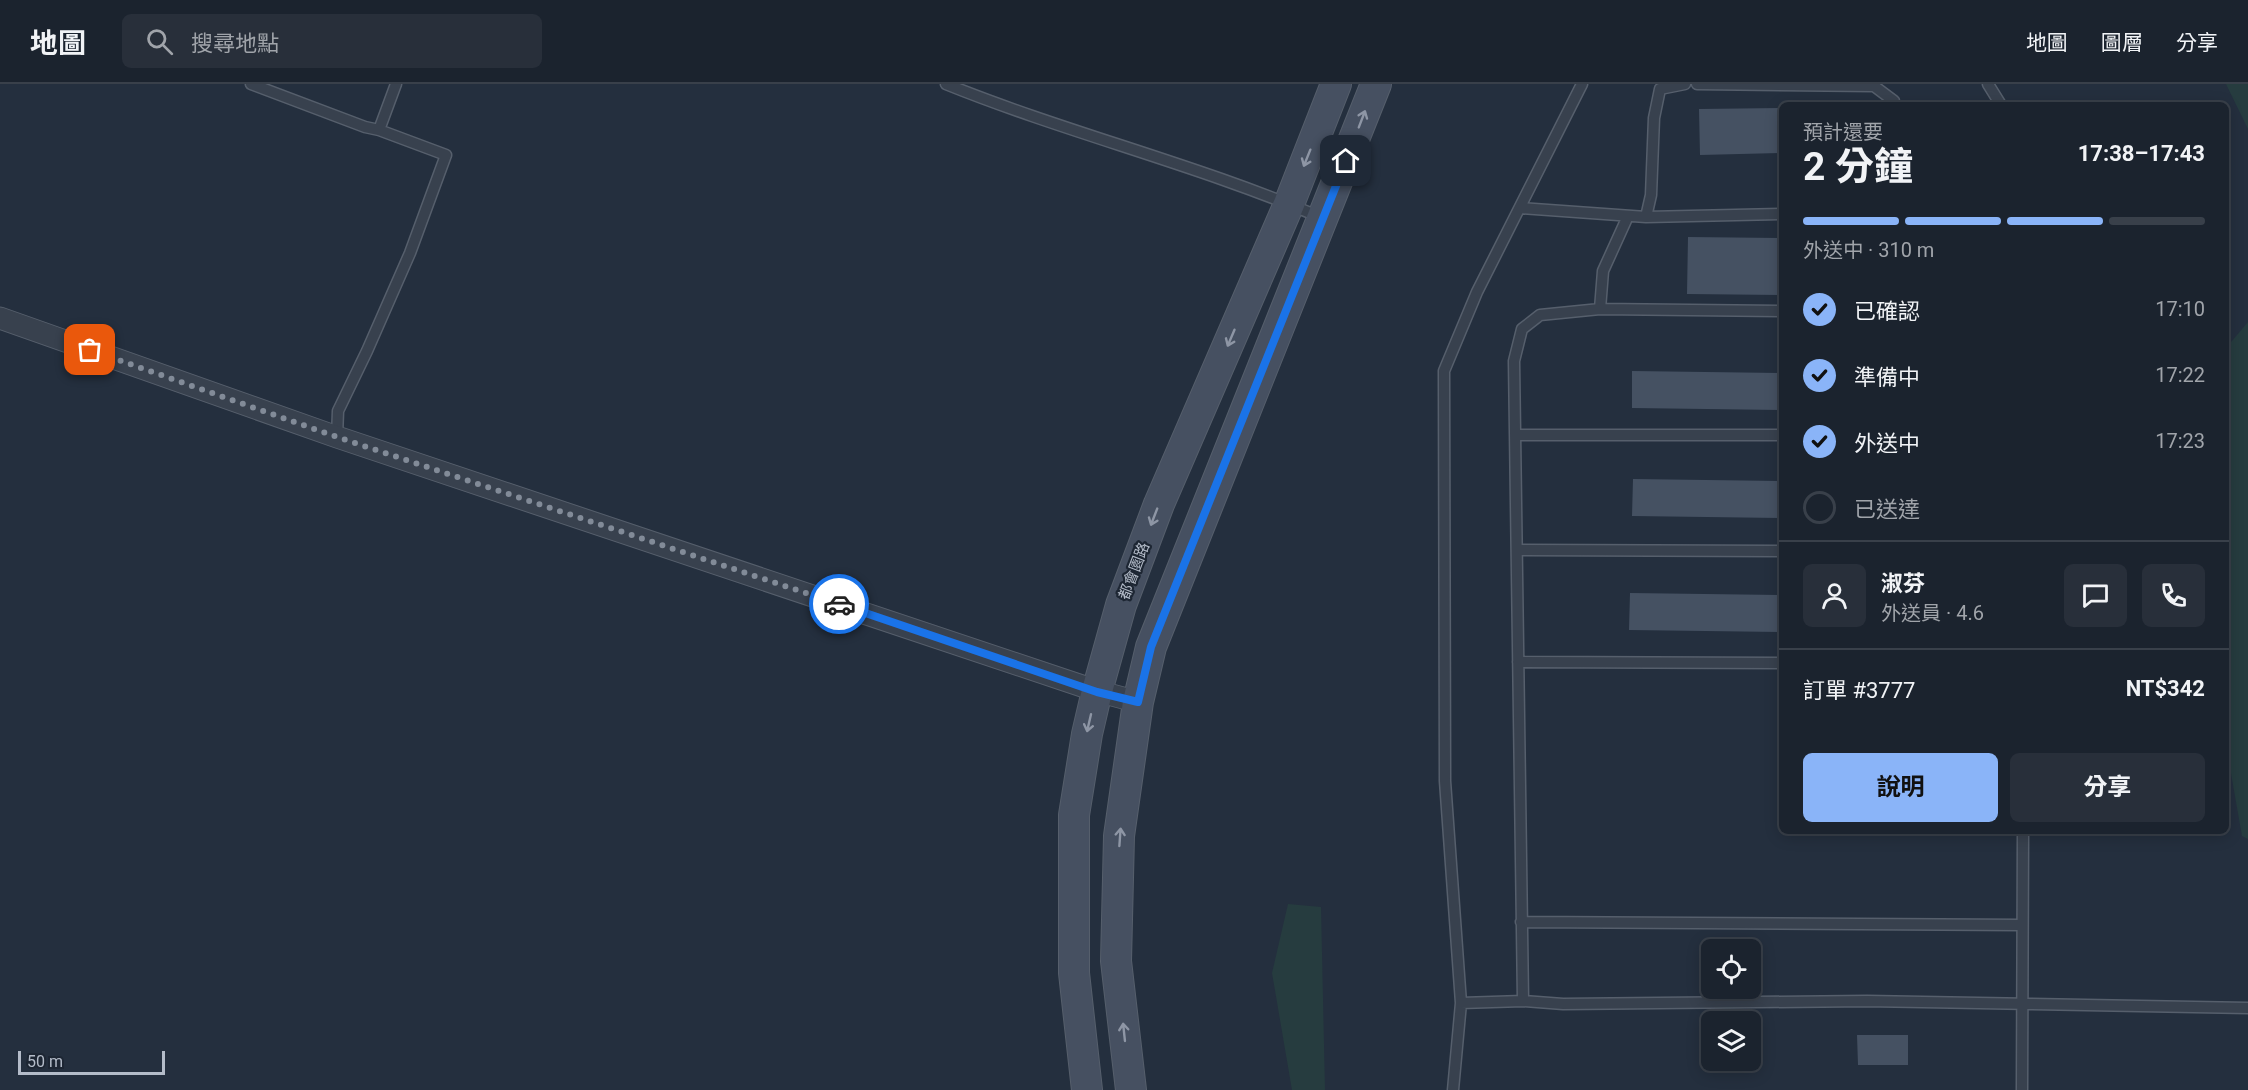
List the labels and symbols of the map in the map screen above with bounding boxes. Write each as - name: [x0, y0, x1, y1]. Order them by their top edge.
- one-way arrow: [1357, 110, 1368, 129]
- pin: [1320, 135, 1371, 186]
- one-way arrow: [1301, 148, 1312, 167]
- pin: [64, 324, 115, 375]
- one-way arrow: [1225, 328, 1236, 346]
- one-way arrow: [1148, 507, 1159, 526]
- street label: 都會園路: [1115, 540, 1153, 602]
- courier: [809, 574, 869, 634]
- one-way arrow: [1083, 713, 1095, 732]
- one-way arrow: [1115, 828, 1126, 848]
- one-way arrow: [1118, 1022, 1129, 1042]
- scale bar: [18, 1048, 165, 1076]

